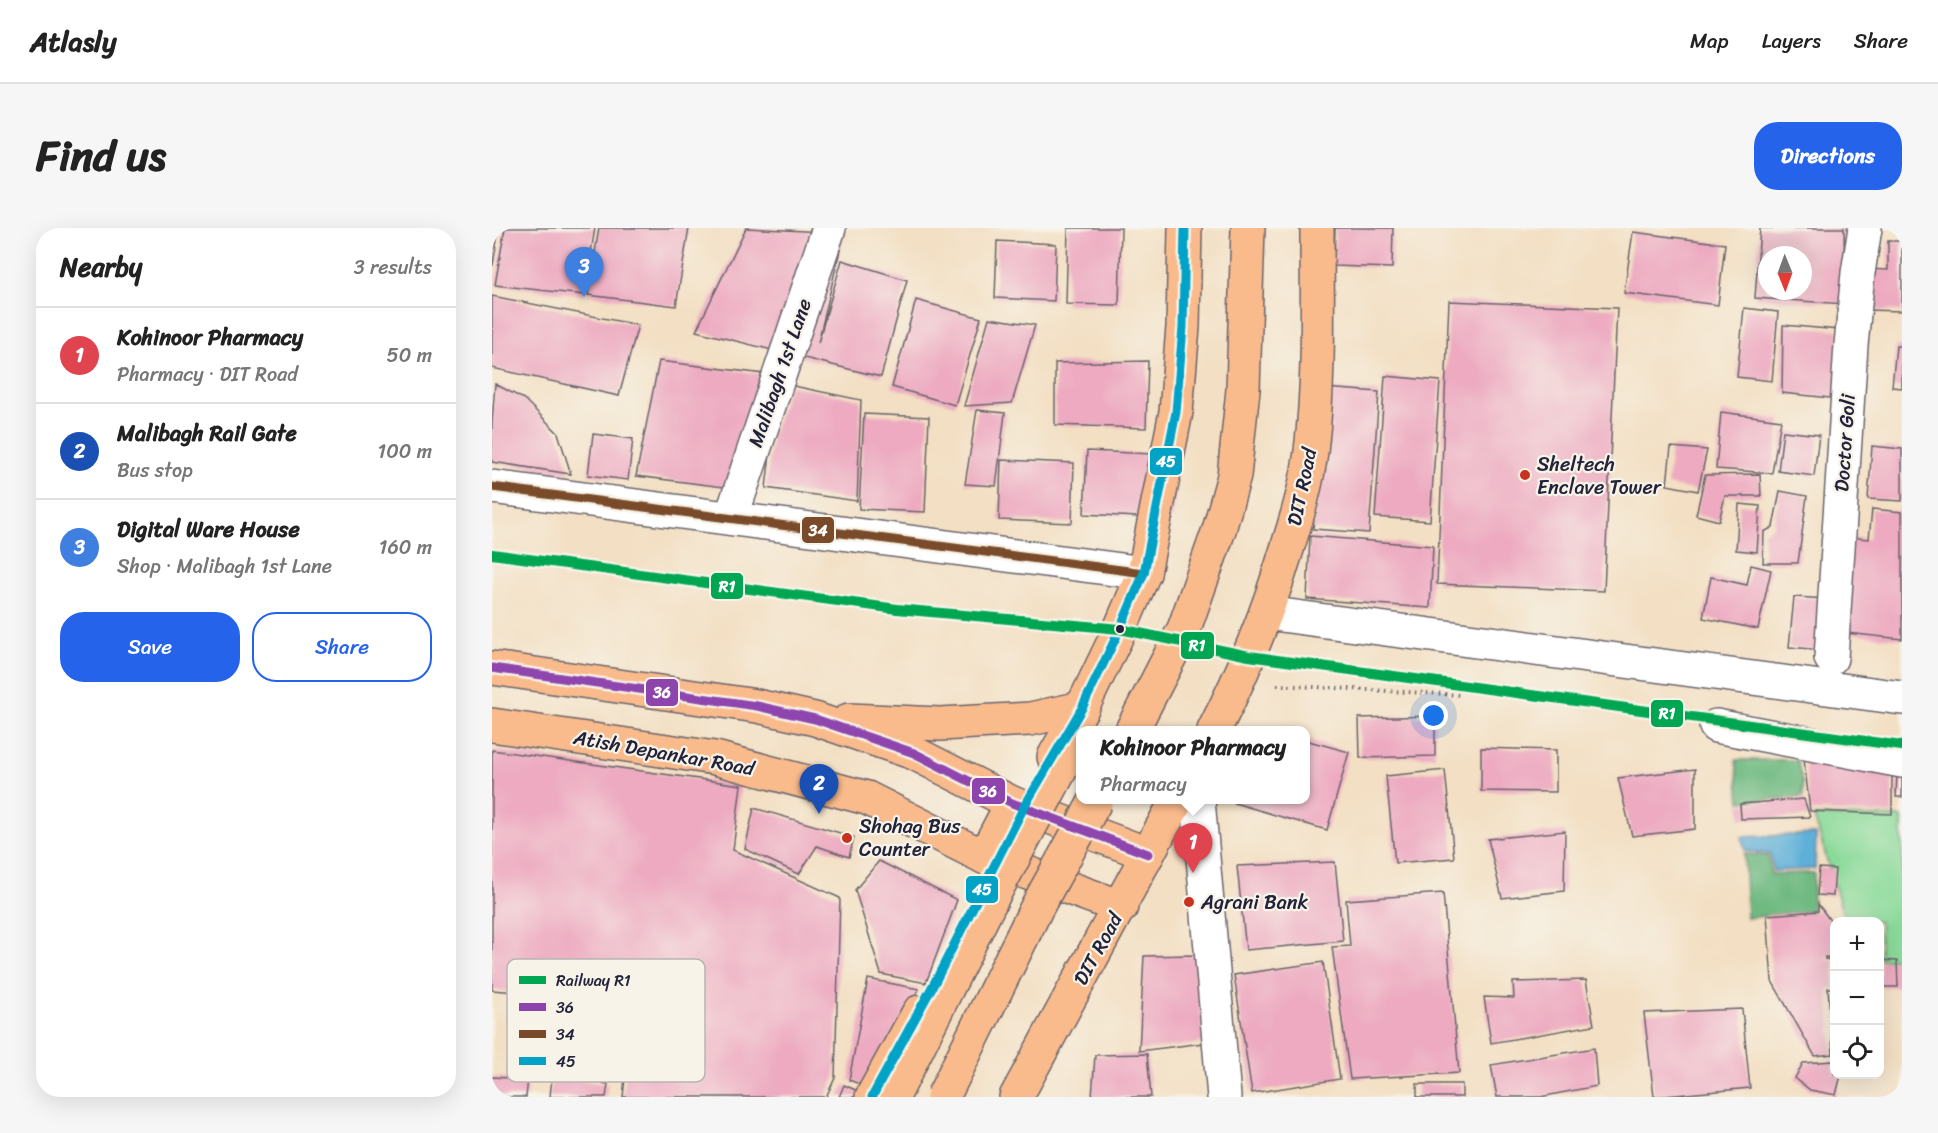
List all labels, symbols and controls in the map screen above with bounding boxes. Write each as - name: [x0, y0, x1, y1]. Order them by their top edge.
- text: Atlasly: [30, 17, 117, 66]
- text: Map: [1690, 22, 1729, 60]
- text: Layers: [1762, 22, 1821, 60]
- text: Share: [1854, 22, 1908, 60]
- text: Find us: [36, 119, 166, 193]
- button: Directions: [1754, 122, 1902, 190]
- text: Nearby: [60, 244, 142, 290]
- north arrow: [1758, 246, 1812, 300]
- pin: 3: [564, 248, 604, 297]
- text: 3 results: [354, 250, 432, 285]
- street label: Malibagh 1st Lane: [738, 294, 822, 452]
- text: Kohinoor Pharmacy: [117, 318, 303, 357]
- text: 1: [75, 338, 84, 373]
- text: 50 m: [387, 338, 432, 373]
- text: Pharmacy · DIT Road: [117, 357, 298, 392]
- street label: Doctor Goli: [1824, 391, 1866, 493]
- text: Malibagh Rail Gate: [117, 414, 297, 453]
- text: 2: [74, 434, 85, 469]
- text: 100 m: [378, 434, 432, 469]
- street label: DIT Road: [1277, 444, 1328, 529]
- line badge: 45: [1149, 447, 1183, 476]
- text: 45: [1155, 447, 1176, 476]
- place label: Sheltech Enclave Tower: [1537, 447, 1662, 505]
- text: Bus stop: [117, 453, 193, 488]
- marker: Sheltech Enclave Tower: [1518, 468, 1532, 482]
- text: Digital Ware House: [117, 510, 300, 549]
- line badge: 34: [801, 516, 835, 544]
- text: 34: [808, 516, 827, 545]
- text: 3: [74, 530, 85, 565]
- text: 160 m: [379, 530, 432, 565]
- text: Shop · Malibagh 1st Lane: [117, 549, 332, 584]
- line badge: R1: [710, 572, 744, 600]
- text: R1: [718, 572, 735, 601]
- button: Save: [60, 612, 240, 682]
- button: Share: [252, 612, 432, 682]
- unlabelled marker: [1114, 623, 1126, 635]
- line badge: R1: [1180, 631, 1215, 660]
- text: R1: [1188, 631, 1205, 660]
- line badge: 36: [645, 678, 679, 707]
- text: 36: [652, 678, 671, 707]
- line badge: R1: [1650, 699, 1684, 728]
- text: R1: [1658, 699, 1675, 728]
- your location: [1419, 701, 1448, 730]
- street label: Atish Depankar Road: [570, 720, 758, 786]
- popup: [1076, 726, 1310, 804]
- text: Kohinoor Pharmacy: [1100, 728, 1286, 767]
- pin: 2: [800, 764, 838, 814]
- text: Pharmacy: [1100, 767, 1187, 802]
- line badge: 36: [971, 777, 1006, 805]
- text: 36: [978, 777, 997, 806]
- place label: Shohag Bus Counter: [859, 809, 961, 867]
- pin: 1: [1174, 824, 1212, 873]
- marker: Shohag Bus Counter: [840, 831, 854, 845]
- line badge: 45: [965, 875, 999, 904]
- text: 45: [971, 875, 992, 904]
- place label: Agrani Bank: [1200, 885, 1308, 920]
- marker: Agrani Bank: [1182, 895, 1196, 909]
- street label: DIT Road: [1064, 905, 1133, 992]
- map controls: [1830, 917, 1884, 1079]
- button: +: [1830, 917, 1884, 971]
- legend: [507, 959, 705, 1082]
- text: Railway R1: [556, 966, 631, 995]
- button: −: [1830, 971, 1884, 1025]
- text: 36: [556, 993, 574, 1022]
- text: 34: [556, 1020, 575, 1049]
- button: locate: [1830, 1025, 1884, 1079]
- text: 45: [556, 1047, 576, 1076]

